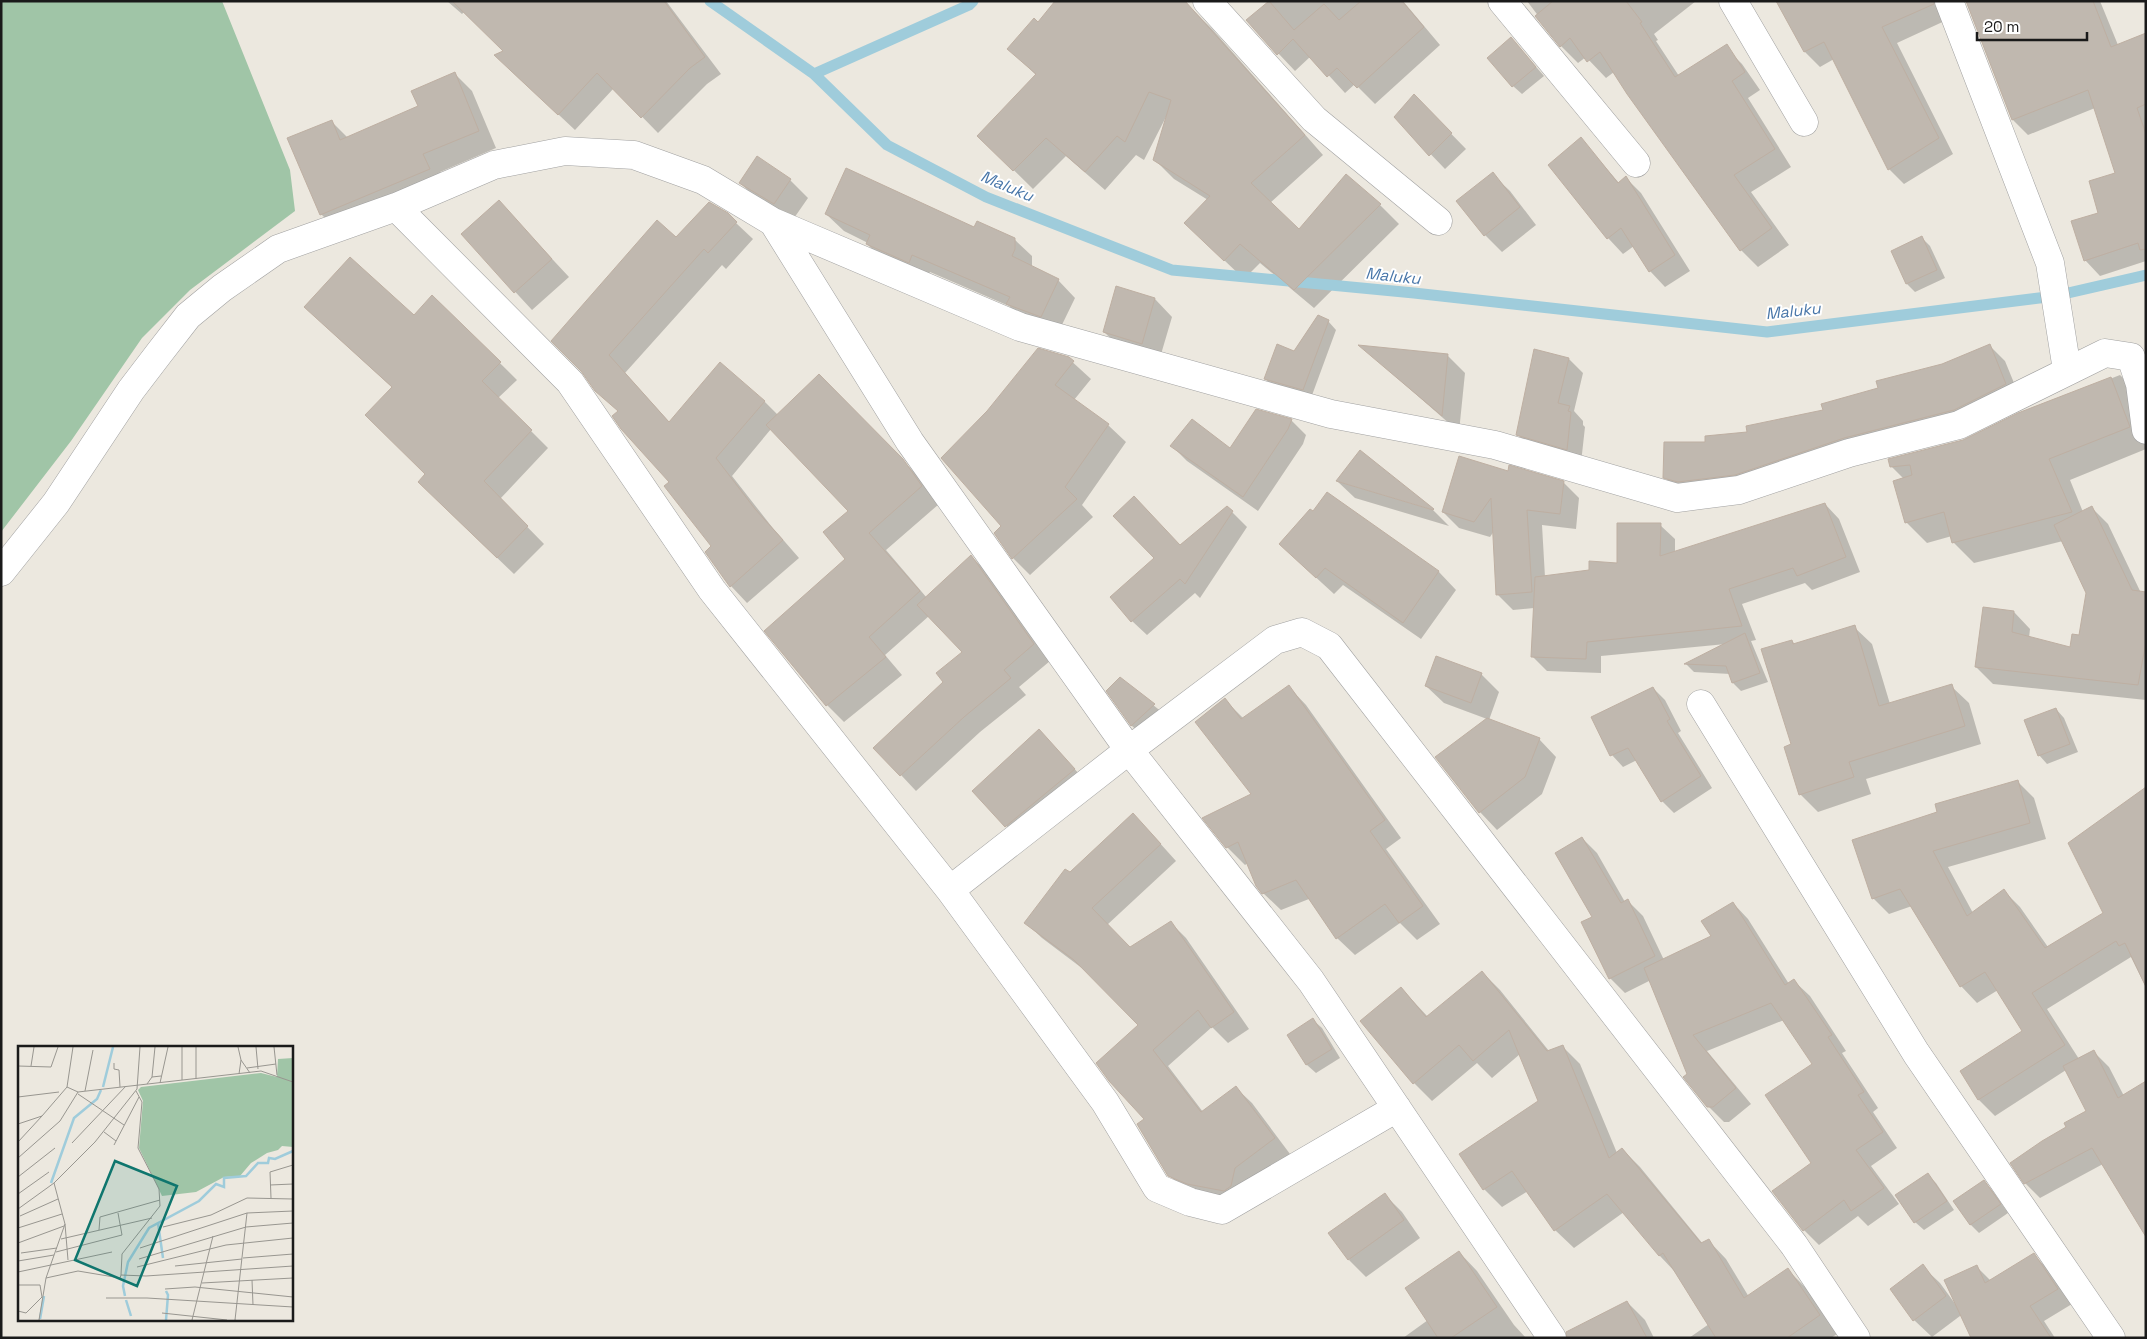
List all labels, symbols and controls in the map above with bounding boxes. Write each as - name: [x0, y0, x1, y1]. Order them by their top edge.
- scale bar: [1977, 10, 2087, 42]
- text: 20 m: [1984, 17, 2019, 36]
- water label: Maluku: [978, 166, 1038, 207]
- water label: Maluku: [1364, 263, 1423, 289]
- water label: Maluku: [1764, 298, 1823, 324]
- inset map: [18, 1046, 292, 1322]

